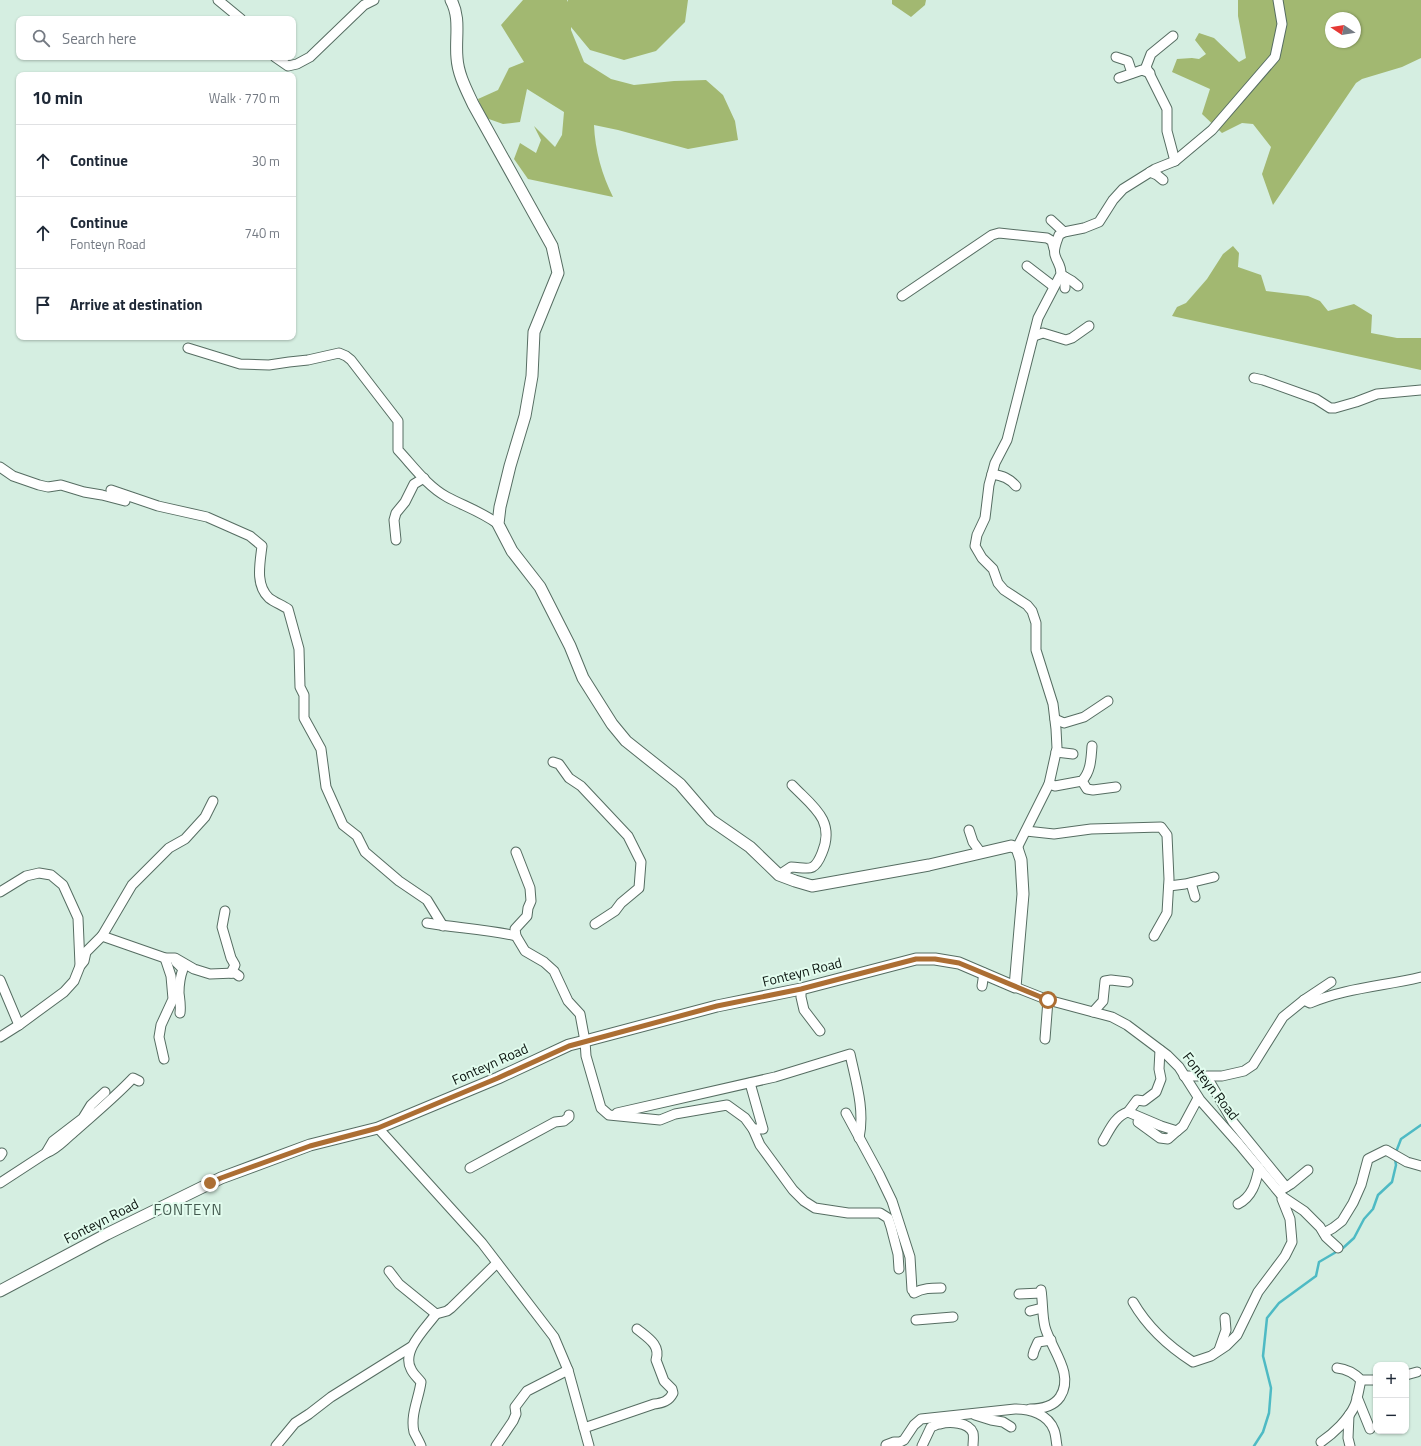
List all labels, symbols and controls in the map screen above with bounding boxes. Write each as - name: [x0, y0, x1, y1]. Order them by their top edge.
- north arrow: [1325, 12, 1361, 48]
- search box: [16, 16, 296, 60]
- icon: search: [30, 27, 52, 49]
- text: Search here: [62, 27, 136, 50]
- text: 10 min: [32, 85, 83, 111]
- text: Walk · 770 m: [209, 88, 280, 108]
- text: Continue: [70, 149, 128, 172]
- icon: ahead: [32, 150, 54, 172]
- text: 30 m: [252, 151, 280, 171]
- text: Continue: [70, 211, 128, 234]
- icon: ahead: [32, 222, 54, 244]
- text: 740 m: [244, 223, 280, 243]
- text: Fonteyn Road: [70, 234, 146, 254]
- text: Arrive at destination: [70, 293, 203, 316]
- icon: arrive: [32, 294, 54, 316]
- street label: Fonteyn Road: [760, 951, 844, 992]
- route start: [1039, 991, 1057, 1009]
- street label: Fonteyn Road: [448, 1037, 531, 1090]
- street label: Fonteyn Road: [1178, 1047, 1245, 1124]
- route end: [201, 1174, 219, 1192]
- street label: Fonteyn Road: [60, 1193, 142, 1248]
- district label: FONTEYN: [153, 1198, 223, 1221]
- map controls: [1373, 1362, 1409, 1434]
- button: +: [1373, 1362, 1409, 1398]
- button: −: [1373, 1398, 1409, 1434]

